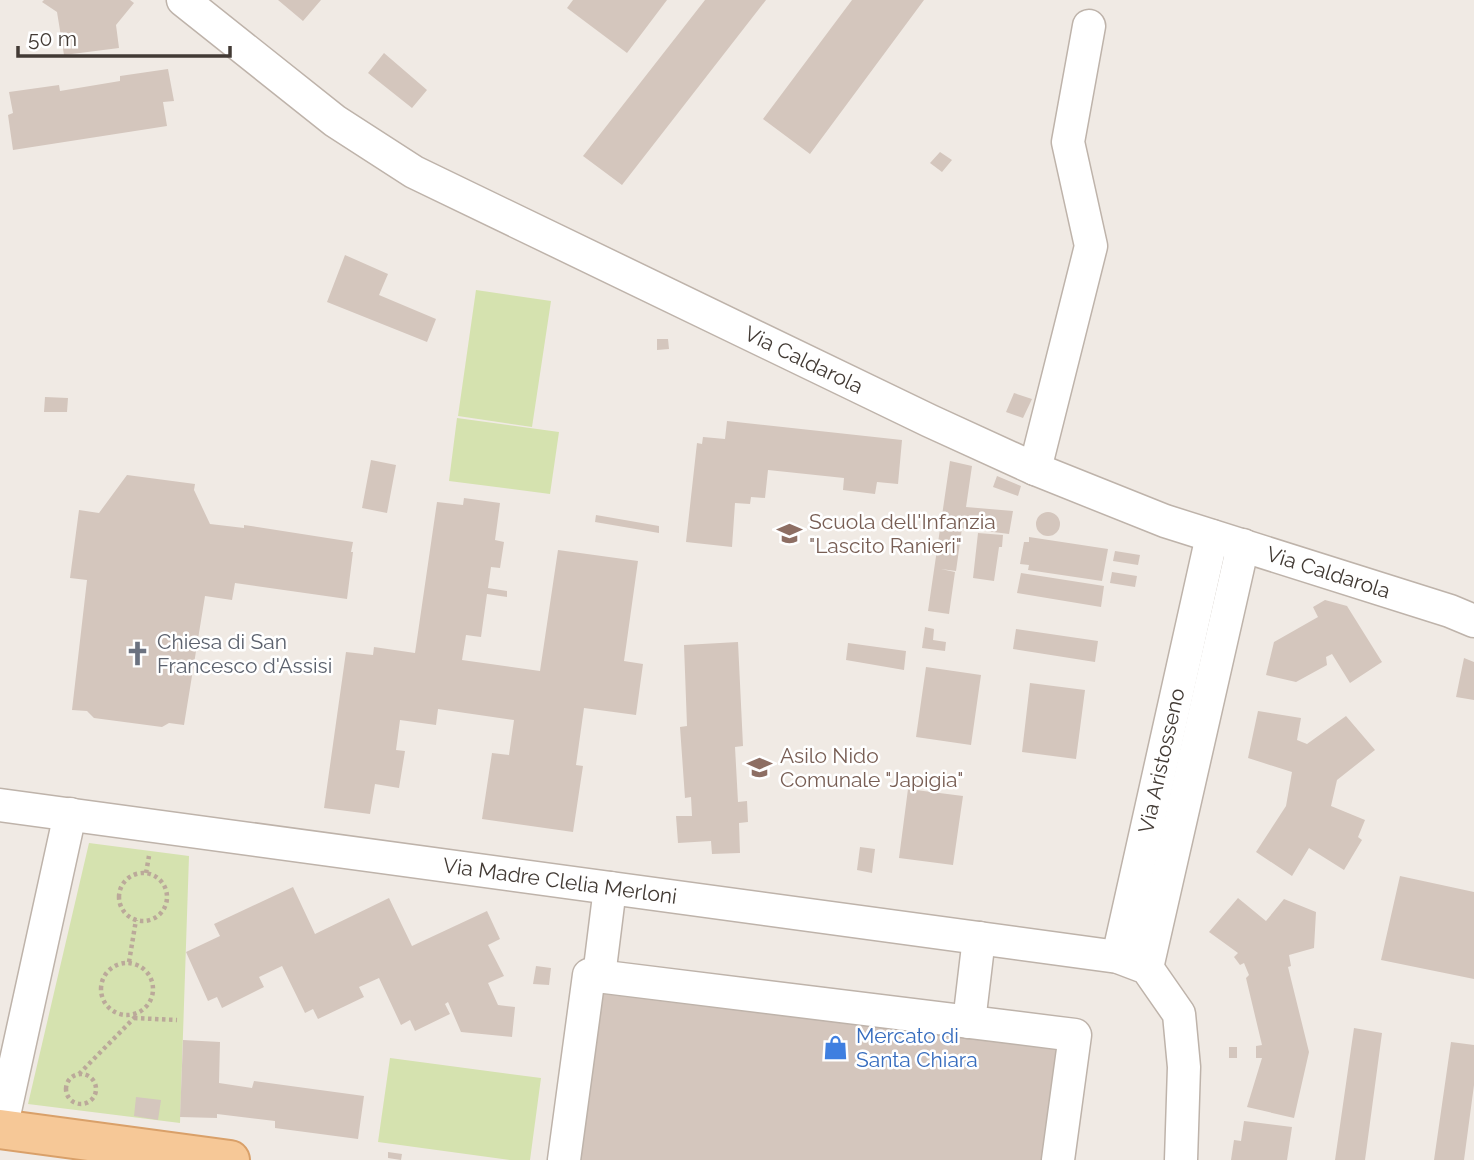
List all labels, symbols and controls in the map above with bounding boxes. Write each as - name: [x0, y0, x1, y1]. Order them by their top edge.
- scale bar: [18, 14, 229, 58]
- text: 50 m: [28, 26, 77, 51]
- street label: Via Caldarola: [741, 320, 867, 399]
- place label: Scuola dell'Infanzia "Lascito Ranieri": [809, 509, 996, 558]
- school or university icon: Scuola dell'Infanzia "Lascito Ranieri": [775, 520, 803, 548]
- street label: Via Caldarola: [1263, 541, 1394, 603]
- place label: Chiesa di San Francesco d'Assisi: [157, 629, 332, 678]
- church icon: Chiesa di San Francesco d'Assisi: [123, 640, 151, 668]
- street label: Via Aristosseno: [1133, 686, 1190, 836]
- place label: Asilo Nido Comunale "Japigia": [780, 743, 963, 792]
- school or university icon: Asilo Nido Comunale "Japigia": [746, 754, 774, 782]
- street label: Via Madre Clelia Merloni: [441, 852, 678, 909]
- place label: Mercato di Santa Chiara: [856, 1023, 978, 1072]
- shop icon: Mercato di Santa Chiara: [822, 1034, 850, 1062]

